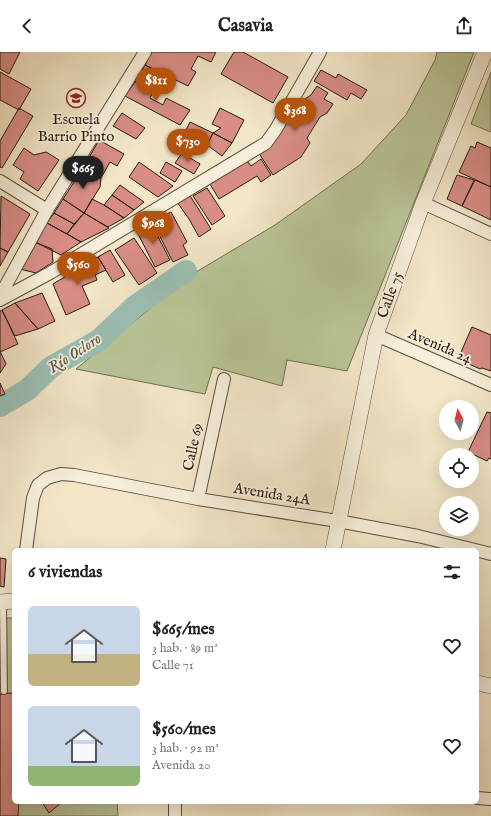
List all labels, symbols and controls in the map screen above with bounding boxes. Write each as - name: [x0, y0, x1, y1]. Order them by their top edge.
- icon: back: [16, 15, 38, 37]
- text: Casavia: [218, 15, 273, 38]
- icon: share: [453, 15, 475, 37]
- pin: $811: [132, 68, 180, 102]
- text: $811: [145, 72, 167, 89]
- school or university icon: Escuela Barrio Pinto: [65, 87, 87, 109]
- pin: $368: [271, 98, 319, 132]
- text: $368: [284, 102, 306, 119]
- place label: Escuela Barrio Pinto: [38, 110, 114, 146]
- pin: $730: [164, 129, 212, 163]
- text: $730: [176, 133, 200, 150]
- pin: $665: [59, 156, 107, 190]
- text: $665: [72, 160, 94, 177]
- pin: $968: [129, 211, 177, 245]
- text: $968: [141, 215, 165, 232]
- pin: $560: [54, 252, 102, 286]
- text: $560: [66, 256, 90, 273]
- street label: Calle 75: [373, 269, 407, 321]
- street label: Avenida 24: [404, 324, 475, 368]
- water label: Río Ocloro: [45, 329, 105, 379]
- north arrow: [439, 400, 479, 440]
- map controls: [439, 400, 479, 536]
- street label: Calle 69: [179, 421, 207, 473]
- button: locate: [439, 448, 479, 488]
- street label: Avenida 24A: [231, 478, 313, 510]
- button: layers: [439, 496, 479, 536]
- icon: filters: [441, 561, 463, 583]
- text: 6 viviendas: [28, 562, 102, 583]
- text: $665/mes: [152, 619, 215, 640]
- icon: home: [60, 622, 108, 670]
- icon: heart: [441, 635, 463, 657]
- text: 3 hab. · 89 m²: [152, 640, 218, 657]
- text: Calle 71: [152, 657, 194, 674]
- text: $560/mes: [152, 719, 216, 740]
- icon: home: [60, 722, 108, 770]
- icon: heart: [441, 735, 463, 757]
- text: 3 hab. · 92 m²: [152, 740, 219, 757]
- text: Avenida 20: [152, 757, 210, 774]

